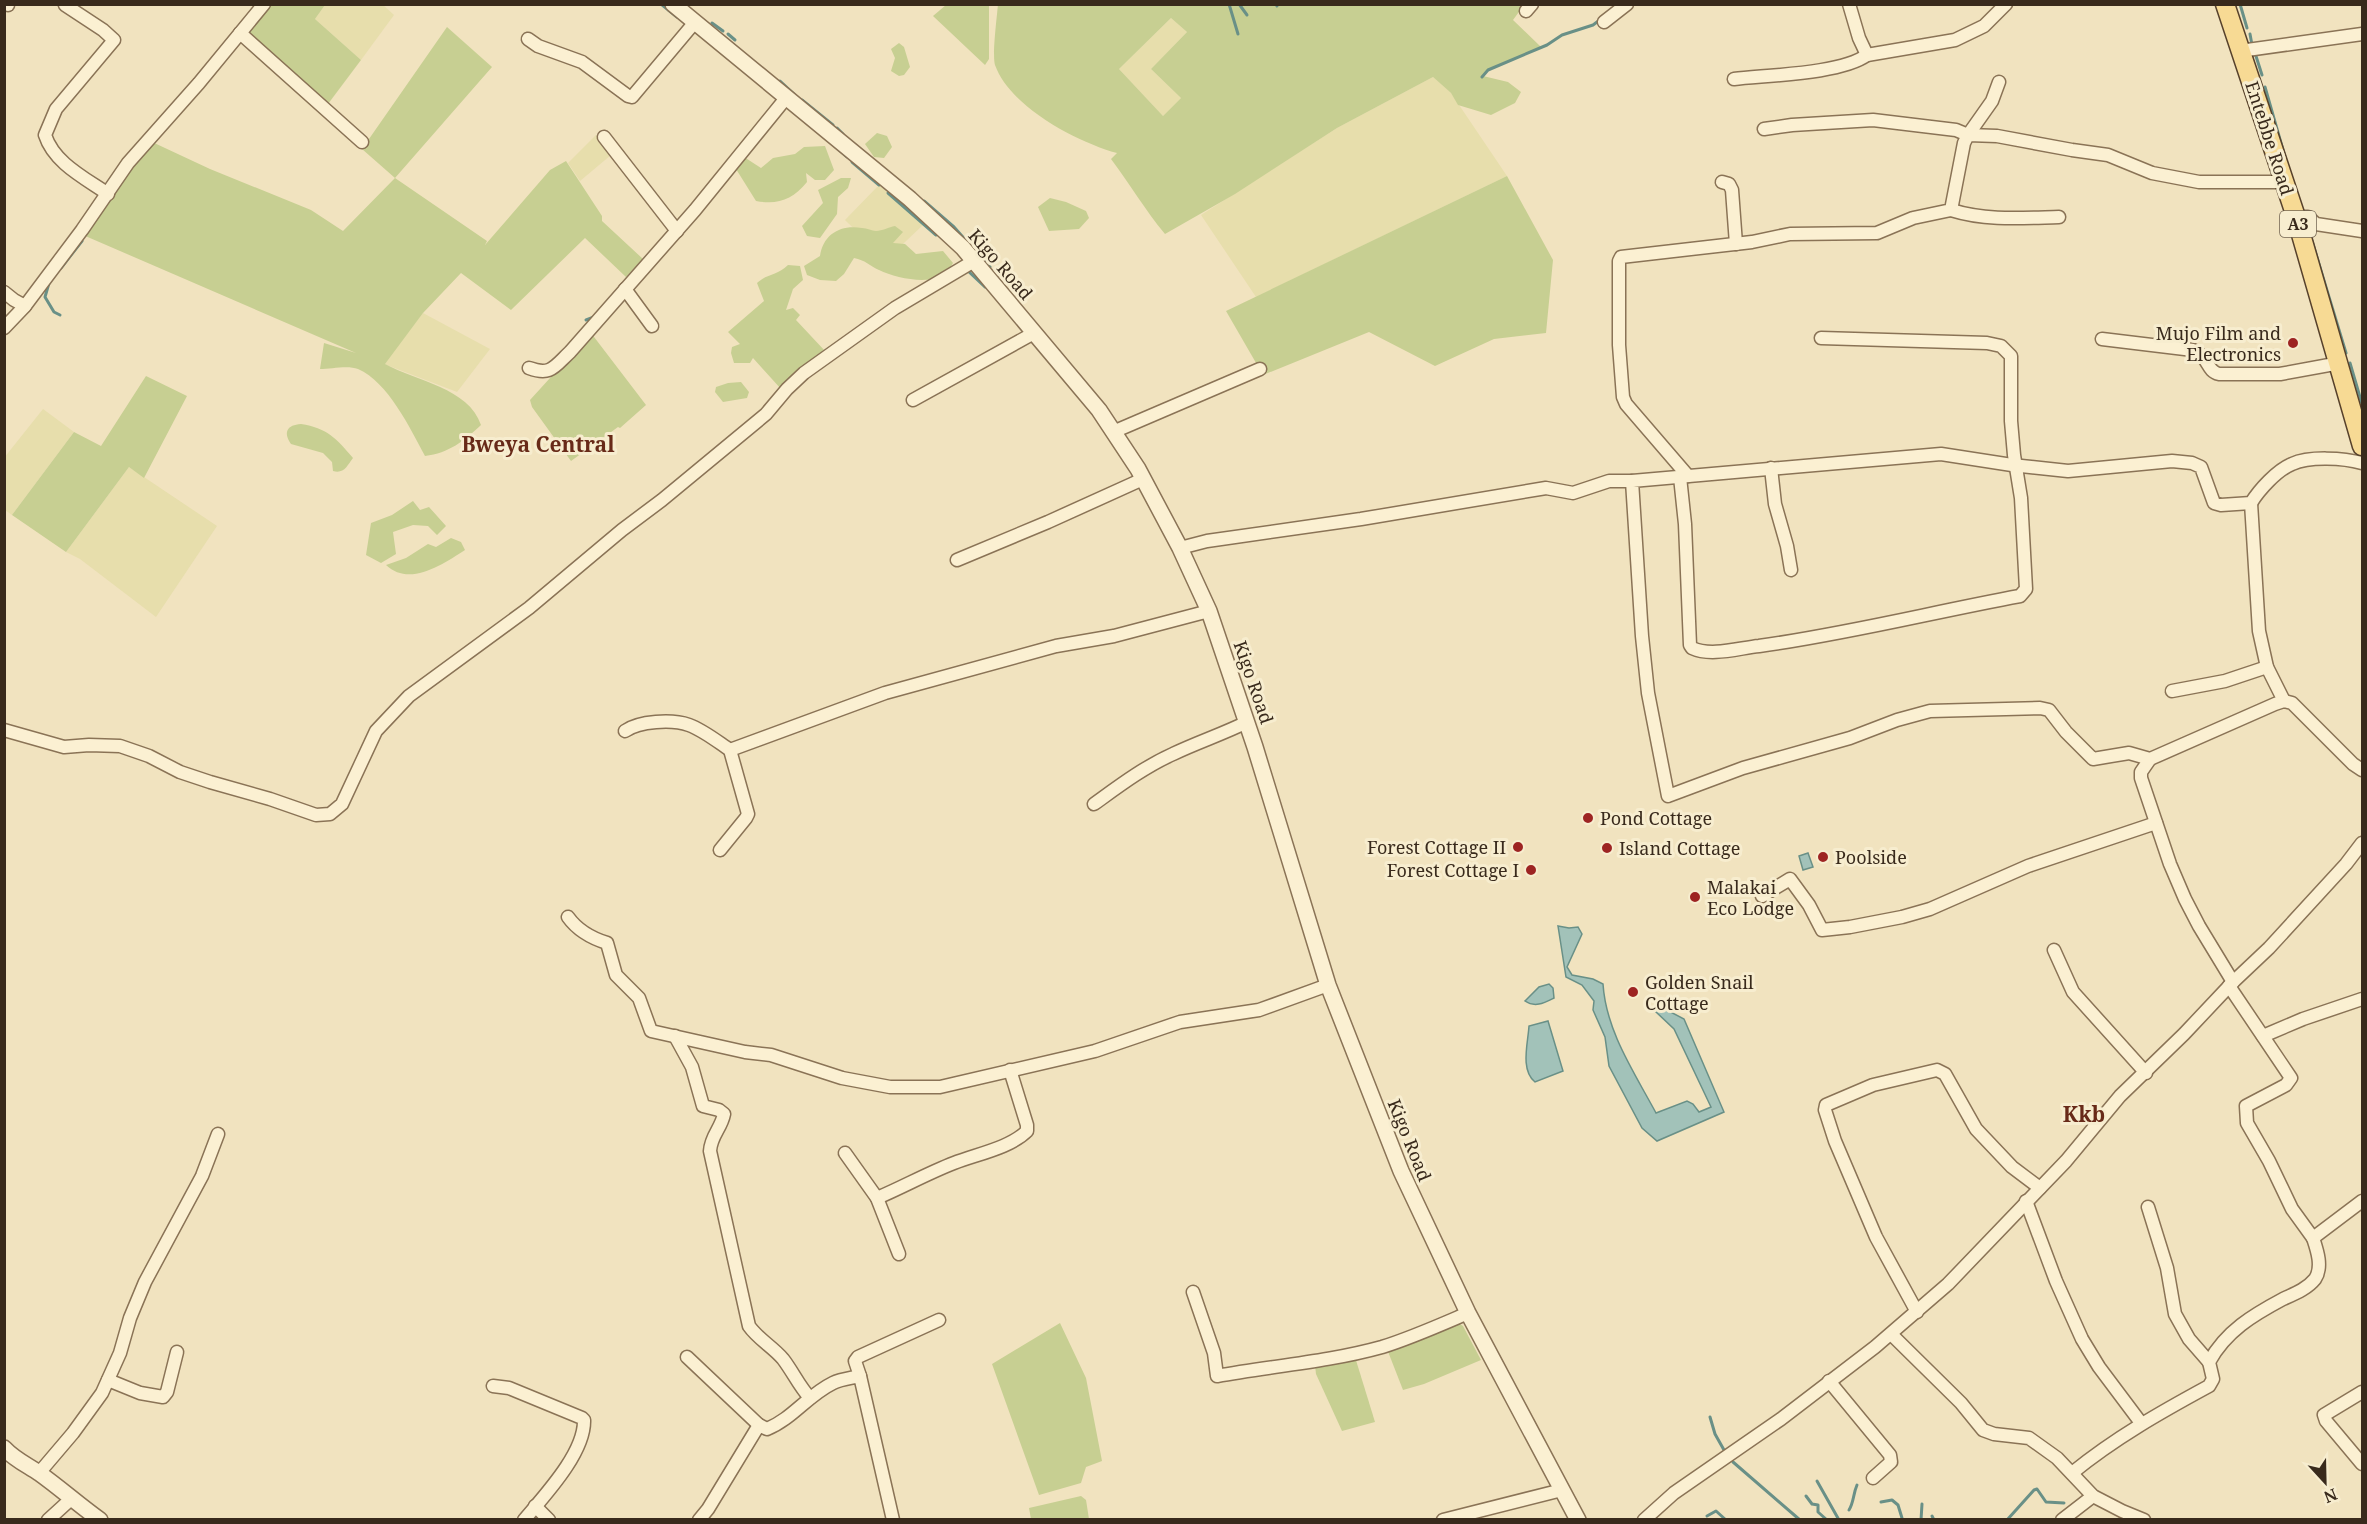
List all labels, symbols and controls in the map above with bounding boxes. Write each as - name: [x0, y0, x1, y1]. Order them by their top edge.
- street label: Entebbe Road: [2240, 78, 2300, 198]
- road number: A3: [2280, 211, 2316, 237]
- street label: Kigo Road: [964, 223, 1038, 305]
- place label: Mujo Film and Electronics: [2156, 321, 2281, 366]
- marker: Mujo Film and Electronics: [2286, 336, 2300, 350]
- district label: Bweya Central: [461, 430, 615, 458]
- street label: Kigo Road: [1229, 637, 1279, 727]
- place label: Pond Cottage: [1600, 806, 1712, 830]
- marker: Pond Cottage: [1581, 811, 1595, 825]
- place label: Forest Cottage II: [1367, 835, 1506, 859]
- place label: Island Cottage: [1619, 836, 1740, 860]
- marker: Forest Cottage II: [1511, 840, 1525, 854]
- marker: Island Cottage: [1600, 841, 1614, 855]
- place label: Poolside: [1835, 845, 1907, 869]
- marker: Poolside: [1816, 850, 1830, 864]
- place label: Forest Cottage I: [1387, 858, 1519, 882]
- marker: Forest Cottage I: [1524, 863, 1538, 877]
- place label: Malakai Eco Lodge: [1707, 875, 1794, 920]
- marker: Malakai Eco Lodge: [1688, 890, 1702, 904]
- place label: Golden Snail Cottage: [1645, 970, 1754, 1015]
- marker: Golden Snail Cottage: [1626, 985, 1640, 999]
- street label: Kigo Road: [1383, 1095, 1437, 1185]
- district label: Kkb: [2063, 1100, 2105, 1128]
- north arrow: [2295, 1452, 2355, 1512]
- text: N: [2320, 1483, 2341, 1509]

